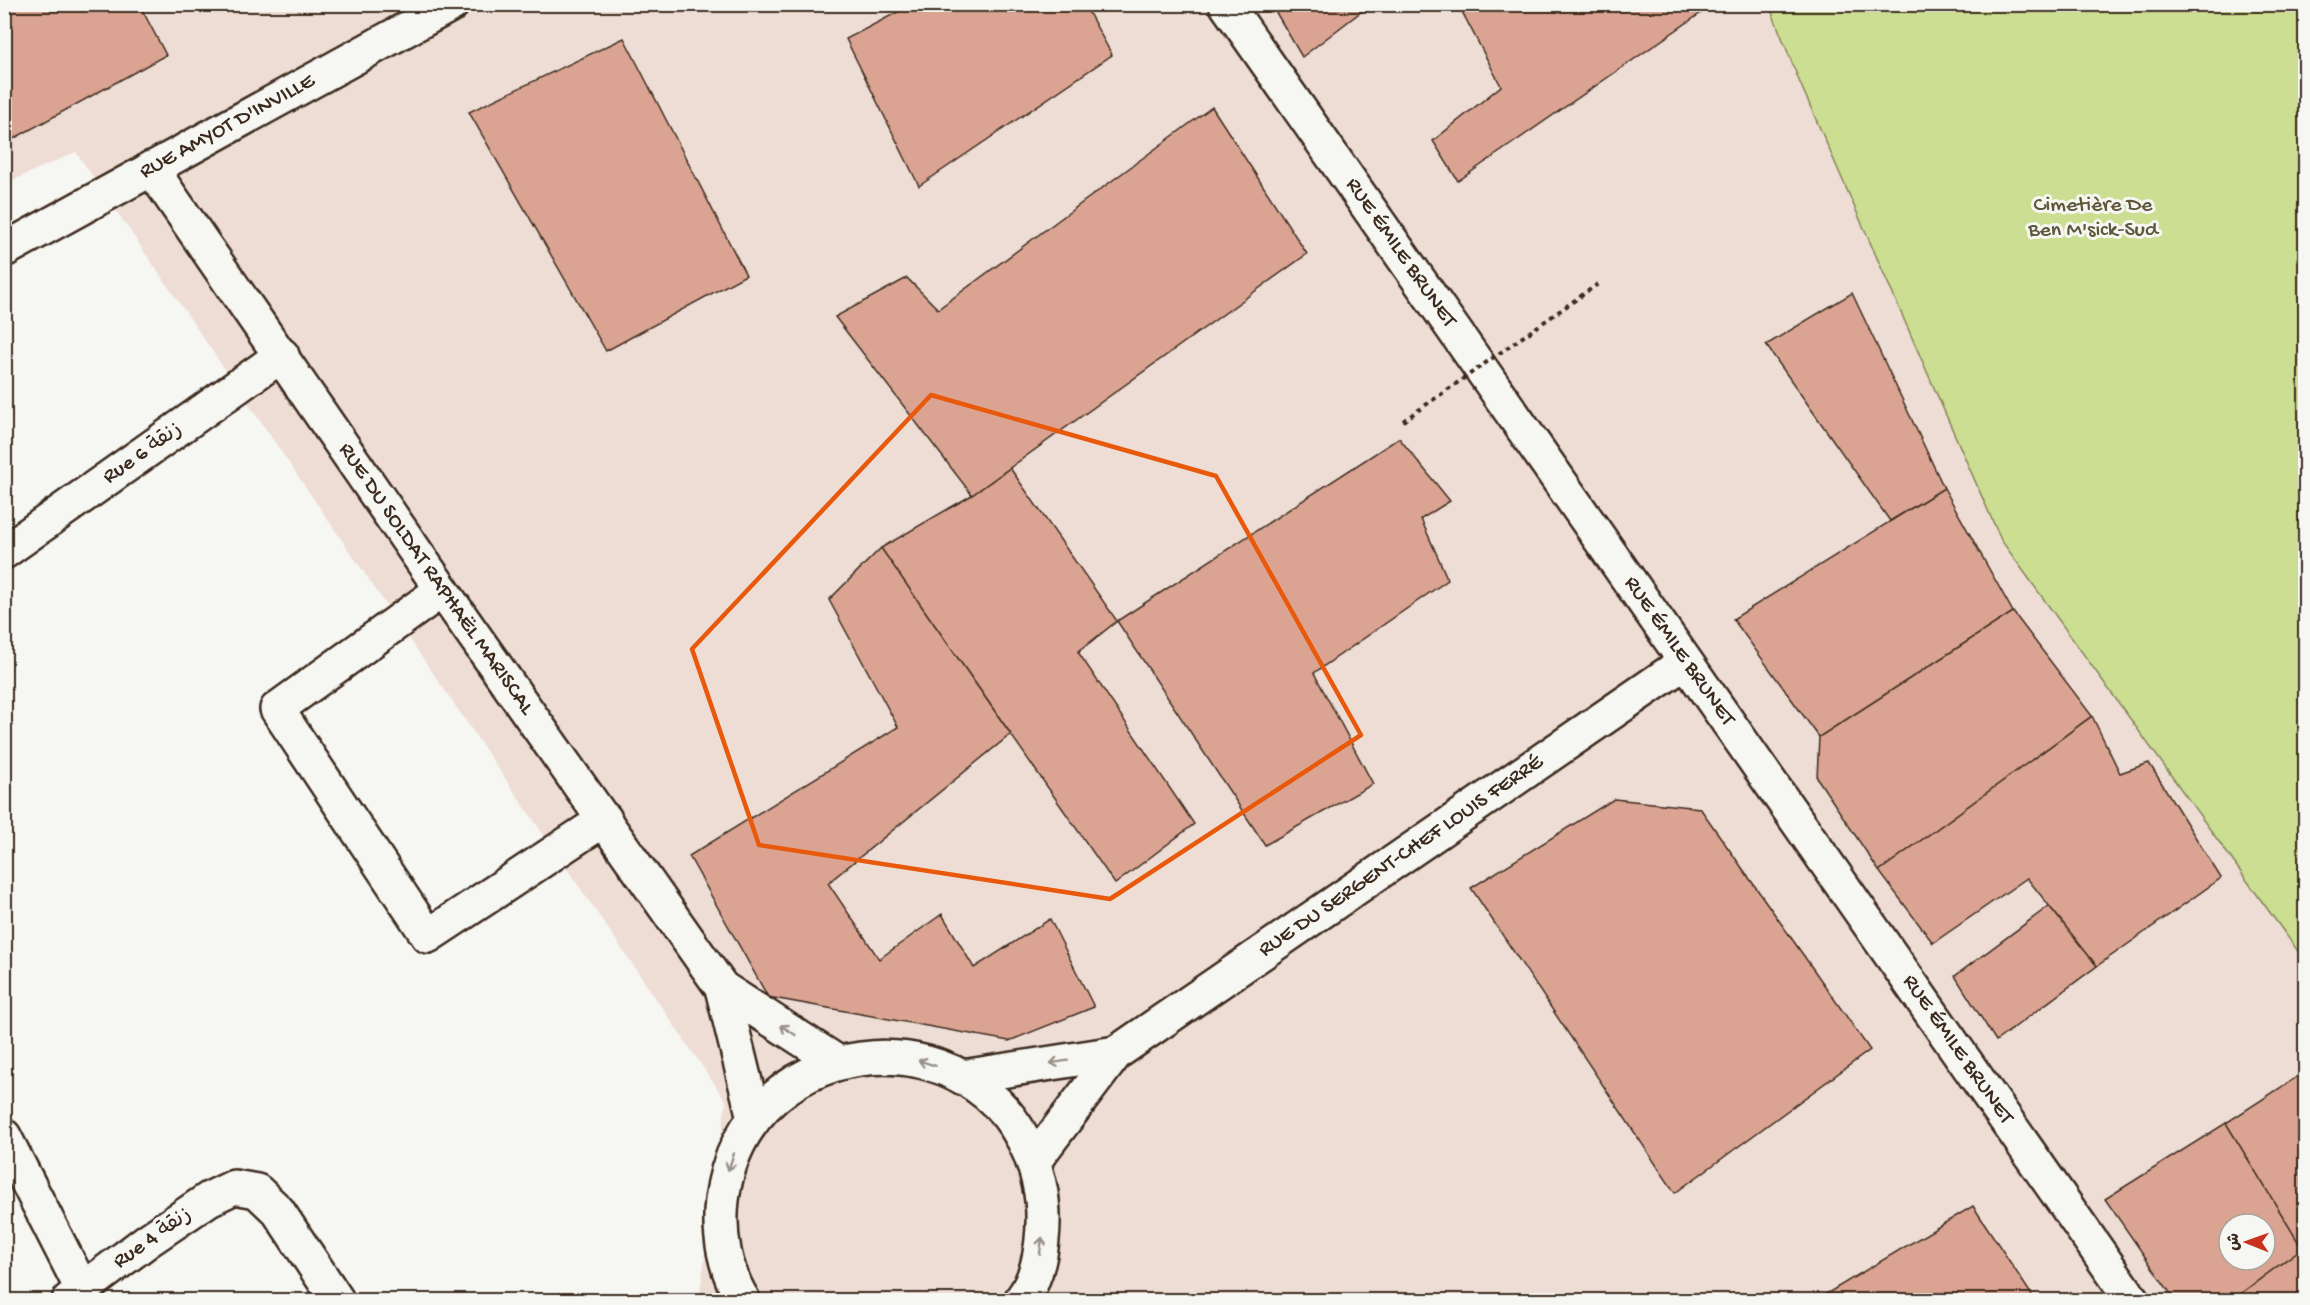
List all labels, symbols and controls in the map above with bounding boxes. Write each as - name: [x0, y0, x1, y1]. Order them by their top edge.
- street label: RUE AMYOT D'INVILLE: [136, 68, 321, 186]
- street label: RUE ÉMILE BRUNET: [1339, 173, 1462, 334]
- park label: Cimetière De Ben M'sick-Sud: [2027, 193, 2160, 244]
- street label: Rue 6 زنقة: [98, 417, 188, 491]
- street label: RUE DU SOLDAT RAPHAËL MARISCAL: [332, 438, 540, 721]
- street label: RUE ÉMILE BRUNET: [1617, 572, 1741, 733]
- street label: RUE DU SERGENT-CHEF LOUIS FERRÉ: [1254, 749, 1550, 964]
- street label: RUE ÉMILE BRUNET: [1896, 970, 2019, 1131]
- one-way arrow: [780, 1024, 797, 1036]
- one-way arrow: [918, 1057, 937, 1068]
- one-way arrow: [1049, 1057, 1069, 1068]
- one-way arrow: [725, 1152, 736, 1171]
- street label: Rue 4 زنقة: [109, 1203, 197, 1275]
- north arrow: [2217, 1212, 2277, 1272]
- text: ش: [2226, 1233, 2245, 1251]
- one-way arrow: [1035, 1237, 1046, 1256]

